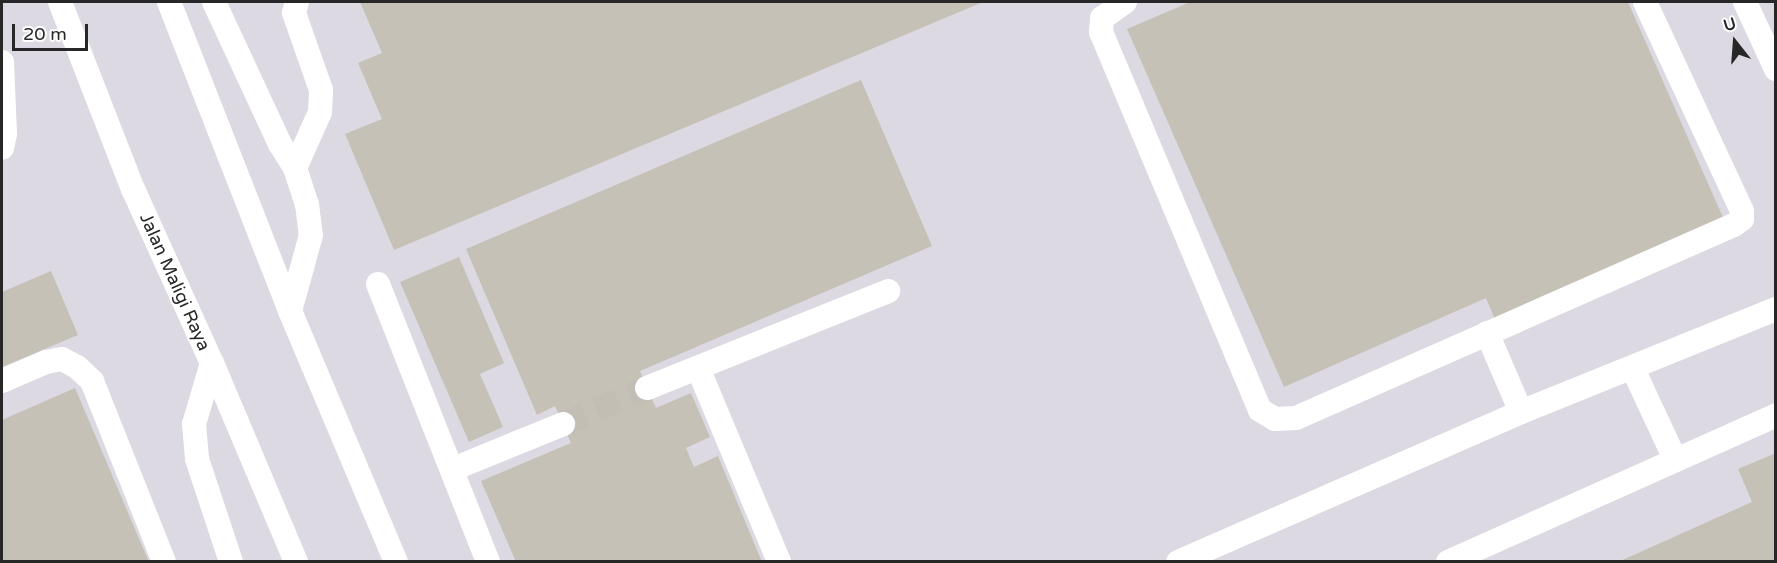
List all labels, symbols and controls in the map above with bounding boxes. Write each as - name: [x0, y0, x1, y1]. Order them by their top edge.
- scale bar: [15, 12, 92, 50]
- north arrow: [1705, 12, 1765, 72]
- text: U: [1721, 13, 1738, 36]
- text: 20 m: [23, 23, 67, 45]
- street label: Jalan Maligi Raya: [135, 210, 215, 354]

